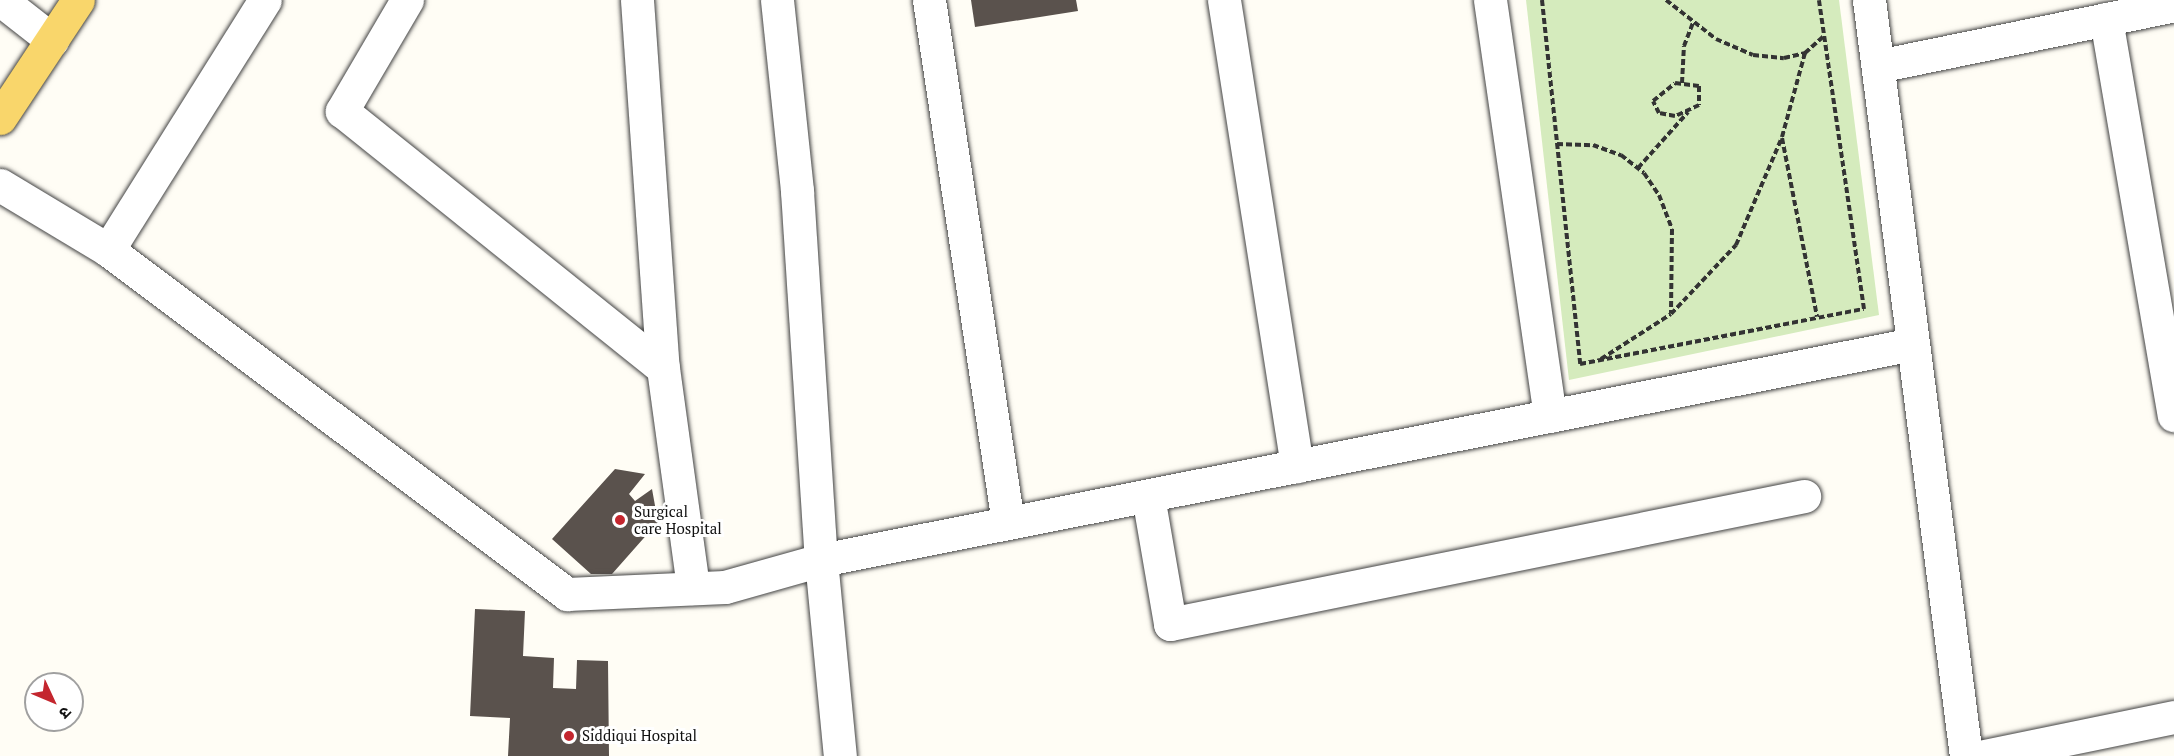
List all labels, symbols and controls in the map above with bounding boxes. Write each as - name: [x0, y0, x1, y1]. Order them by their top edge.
- place label: Surgical care Hospital: [634, 502, 722, 537]
- marker: Surgical care Hospital: [611, 511, 629, 529]
- north arrow: [24, 672, 84, 732]
- text: उ: [54, 702, 77, 724]
- marker: Siddiqui Hospital: [560, 727, 578, 745]
- place label: Siddiqui Hospital: [582, 727, 697, 745]

